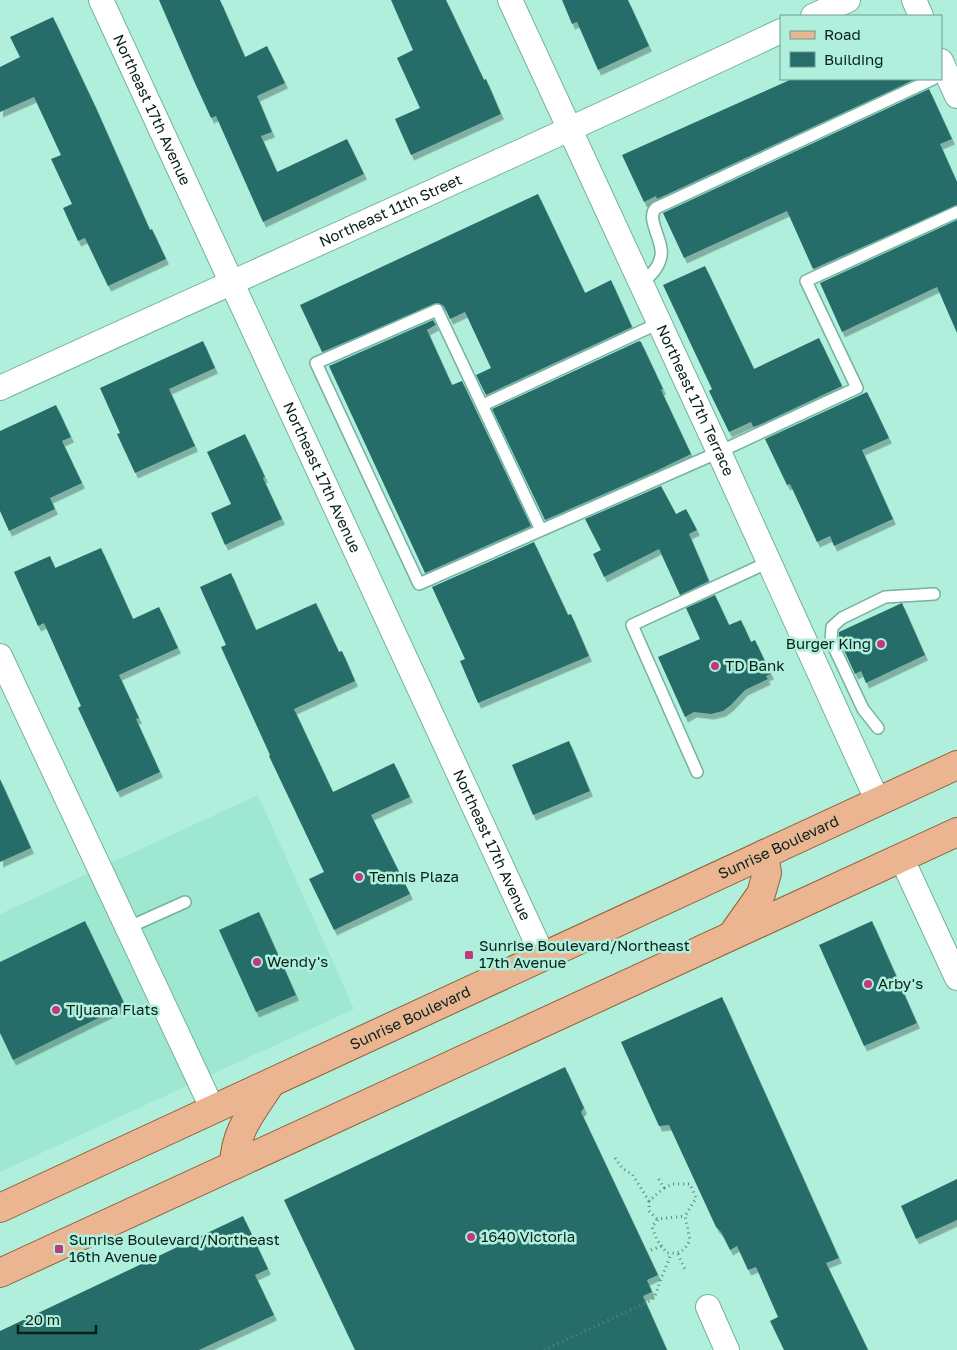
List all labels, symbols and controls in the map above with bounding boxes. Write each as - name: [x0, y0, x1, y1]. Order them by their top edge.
- legend: [780, 15, 942, 80]
- text: Road: [824, 25, 861, 43]
- street label: Northeast 17th Avenue: [110, 31, 195, 188]
- text: Building: [824, 50, 884, 68]
- street label: Northeast 11th Street: [316, 170, 464, 250]
- street label: Northeast 17th Terrace: [653, 321, 739, 479]
- street label: Northeast 17th Avenue: [280, 399, 365, 555]
- place label: Burger King: [786, 634, 871, 652]
- marker: Burger King: [875, 638, 887, 650]
- place label: TD Bank: [725, 656, 785, 674]
- marker: TD Bank: [709, 660, 721, 672]
- street label: Northeast 17th Avenue: [450, 766, 535, 923]
- street label: Sunrise Boulevard: [715, 811, 841, 882]
- place label: Tennis Plaza: [369, 867, 459, 885]
- marker: Tennis Plaza: [353, 871, 365, 883]
- place label: Sunrise Boulevard/Northeast 17th Avenue: [479, 936, 690, 971]
- marker: Sunrise Boulevard/Northeast 17th Avenue: [463, 949, 475, 961]
- place label: Wendy's: [267, 952, 328, 970]
- marker: Wendy's: [251, 956, 263, 968]
- place label: Arby's: [878, 974, 923, 992]
- marker: Arby's: [862, 978, 874, 990]
- street label: Sunrise Boulevard: [347, 982, 473, 1053]
- place label: Tijuana Flats: [66, 1000, 158, 1018]
- marker: Tijuana Flats: [50, 1004, 62, 1016]
- place label: 1640 Victoria: [481, 1227, 575, 1245]
- place label: Sunrise Boulevard/Northeast 16th Avenue: [69, 1230, 280, 1265]
- marker: 1640 Victoria: [465, 1231, 477, 1243]
- marker: Sunrise Boulevard/Northeast 16th Avenue: [53, 1243, 65, 1255]
- scale bar: [18, 1302, 95, 1334]
- text: 20 m: [25, 1310, 60, 1328]

